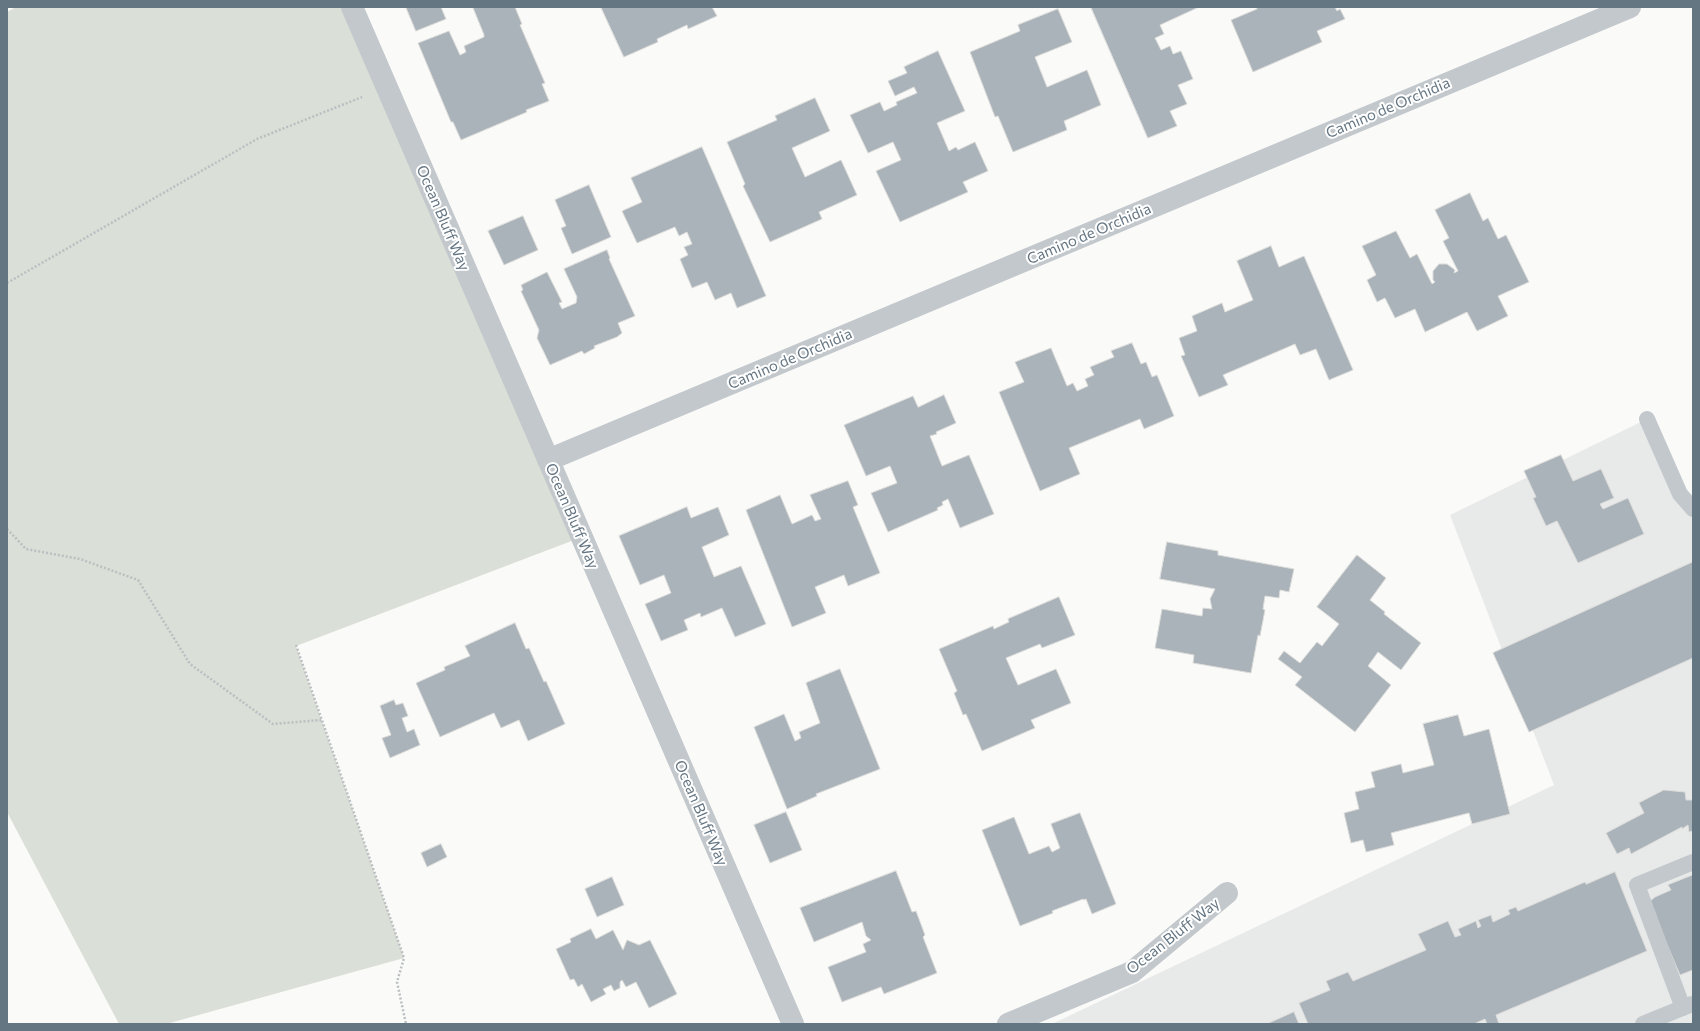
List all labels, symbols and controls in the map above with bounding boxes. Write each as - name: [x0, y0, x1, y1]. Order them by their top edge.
- street label: Camino de Orchidia: [1323, 74, 1453, 142]
- street label: Ocean Bluff Way: [413, 162, 473, 274]
- street label: Camino de Orchidia: [1024, 200, 1154, 268]
- street label: Camino de Orchidia: [725, 325, 855, 393]
- street label: Ocean Bluff Way: [542, 460, 602, 572]
- street label: Ocean Bluff Way: [671, 757, 731, 869]
- street label: Ocean Bluff Way: [1123, 894, 1223, 978]

